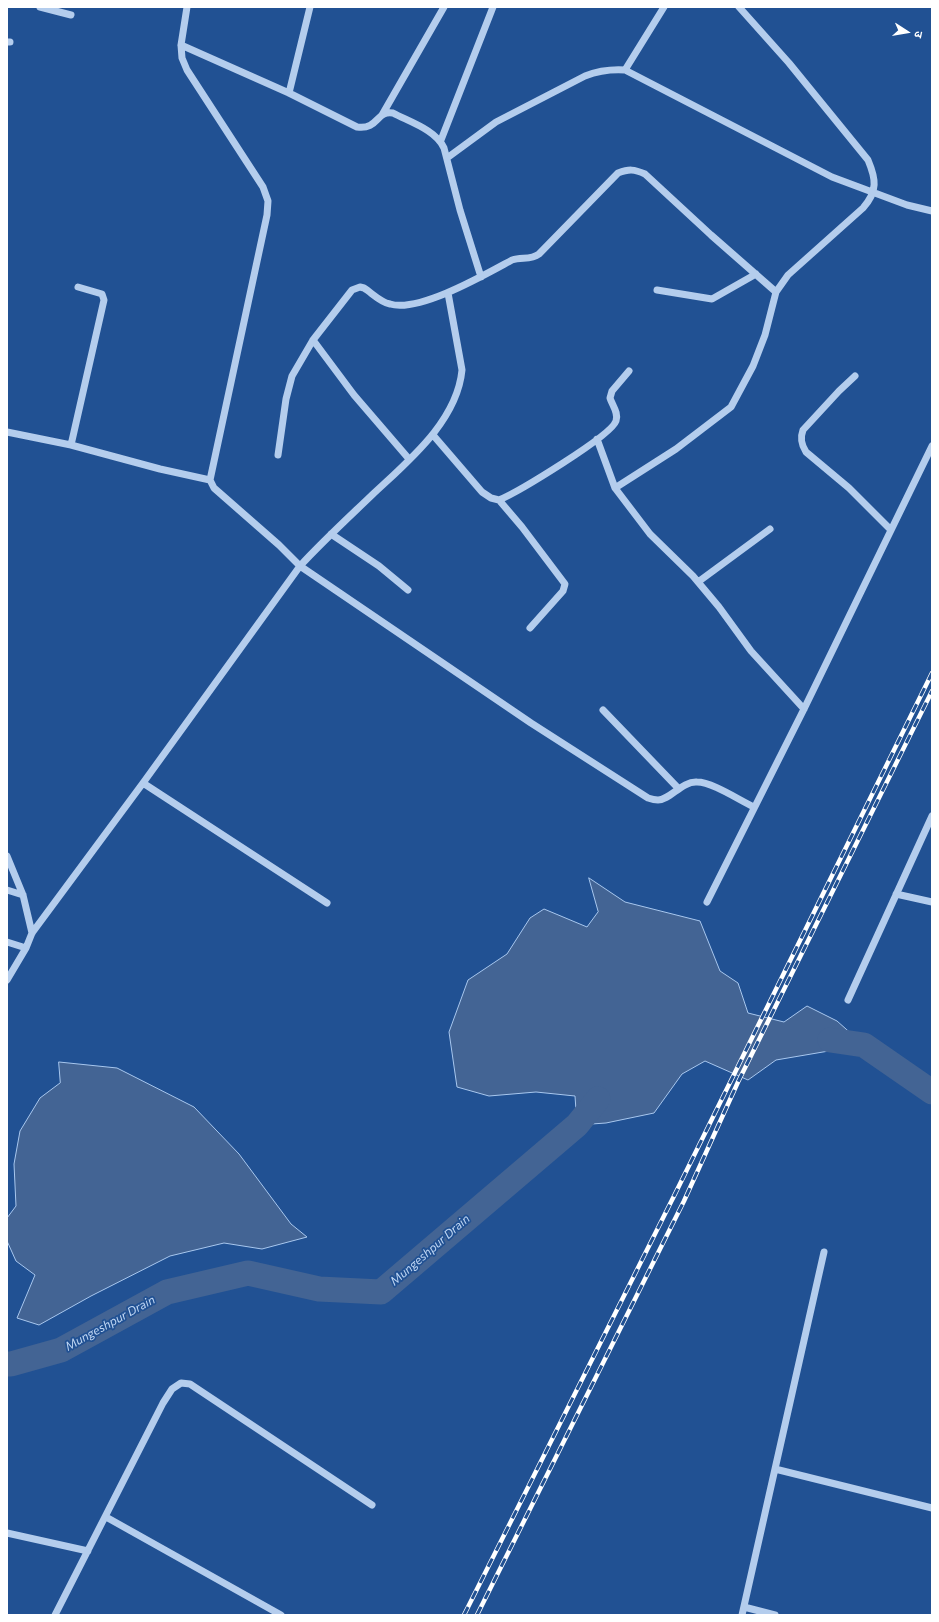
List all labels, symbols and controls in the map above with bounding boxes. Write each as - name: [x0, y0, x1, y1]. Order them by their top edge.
- north arrow: [887, 12, 927, 52]
- text: उ: [912, 30, 926, 39]
- water label: Mungeshpur Drain: [387, 1212, 473, 1288]
- water label: Mungeshpur Drain: [62, 1292, 158, 1354]

